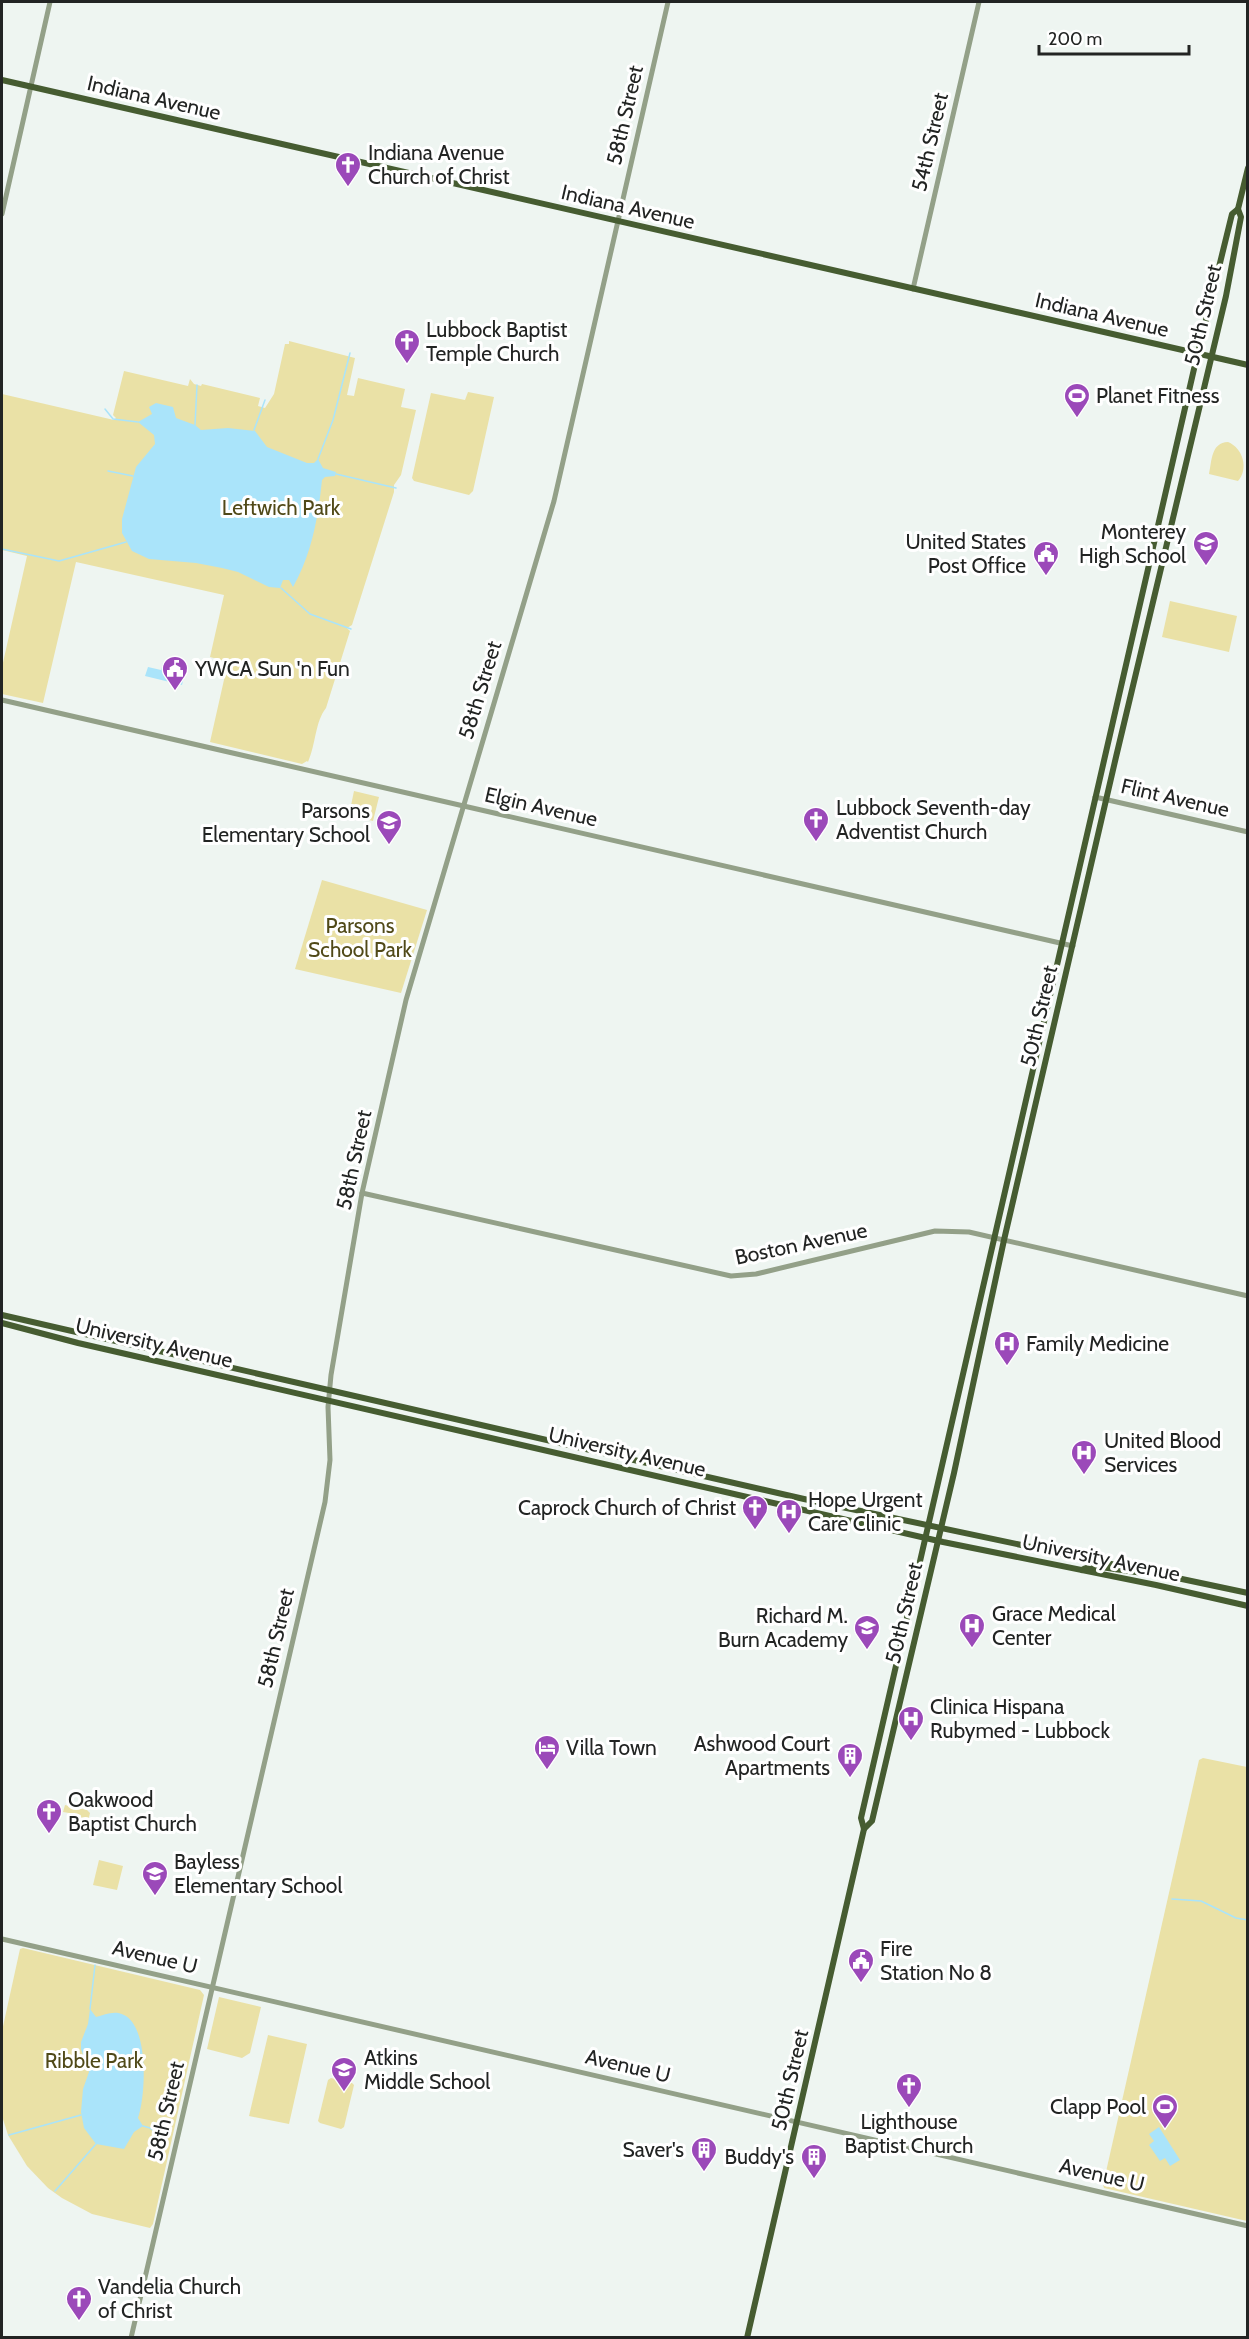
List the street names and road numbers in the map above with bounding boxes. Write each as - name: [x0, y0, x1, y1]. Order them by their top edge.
- street label: 58th Street: [601, 63, 648, 167]
- street label: Indiana Avenue: [85, 70, 224, 125]
- street label: 54th Street: [906, 90, 953, 194]
- street label: Indiana Avenue: [559, 179, 698, 234]
- street label: 50th Street: [1179, 262, 1226, 368]
- street label: Indiana Avenue: [1033, 287, 1172, 342]
- street label: 58th Street: [453, 638, 506, 742]
- street label: Flint Avenue: [1119, 773, 1232, 822]
- street label: Elgin Avenue: [482, 781, 600, 832]
- street label: 50th Street: [1015, 963, 1062, 1069]
- street label: 58th Street: [331, 1108, 376, 1212]
- street label: Boston Avenue: [733, 1217, 869, 1270]
- street label: University Avenue: [73, 1312, 235, 1373]
- street label: University Avenue: [546, 1421, 708, 1482]
- street label: University Avenue: [1020, 1529, 1183, 1586]
- street label: 50th Street: [880, 1560, 927, 1666]
- street label: 58th Street: [252, 1586, 299, 1690]
- street label: Avenue U: [110, 1935, 200, 1978]
- street label: 50th Street: [766, 2027, 813, 2133]
- street label: Avenue U: [583, 2044, 673, 2087]
- street label: 58th Street: [142, 2059, 189, 2163]
- street label: Avenue U: [1057, 2153, 1147, 2196]

